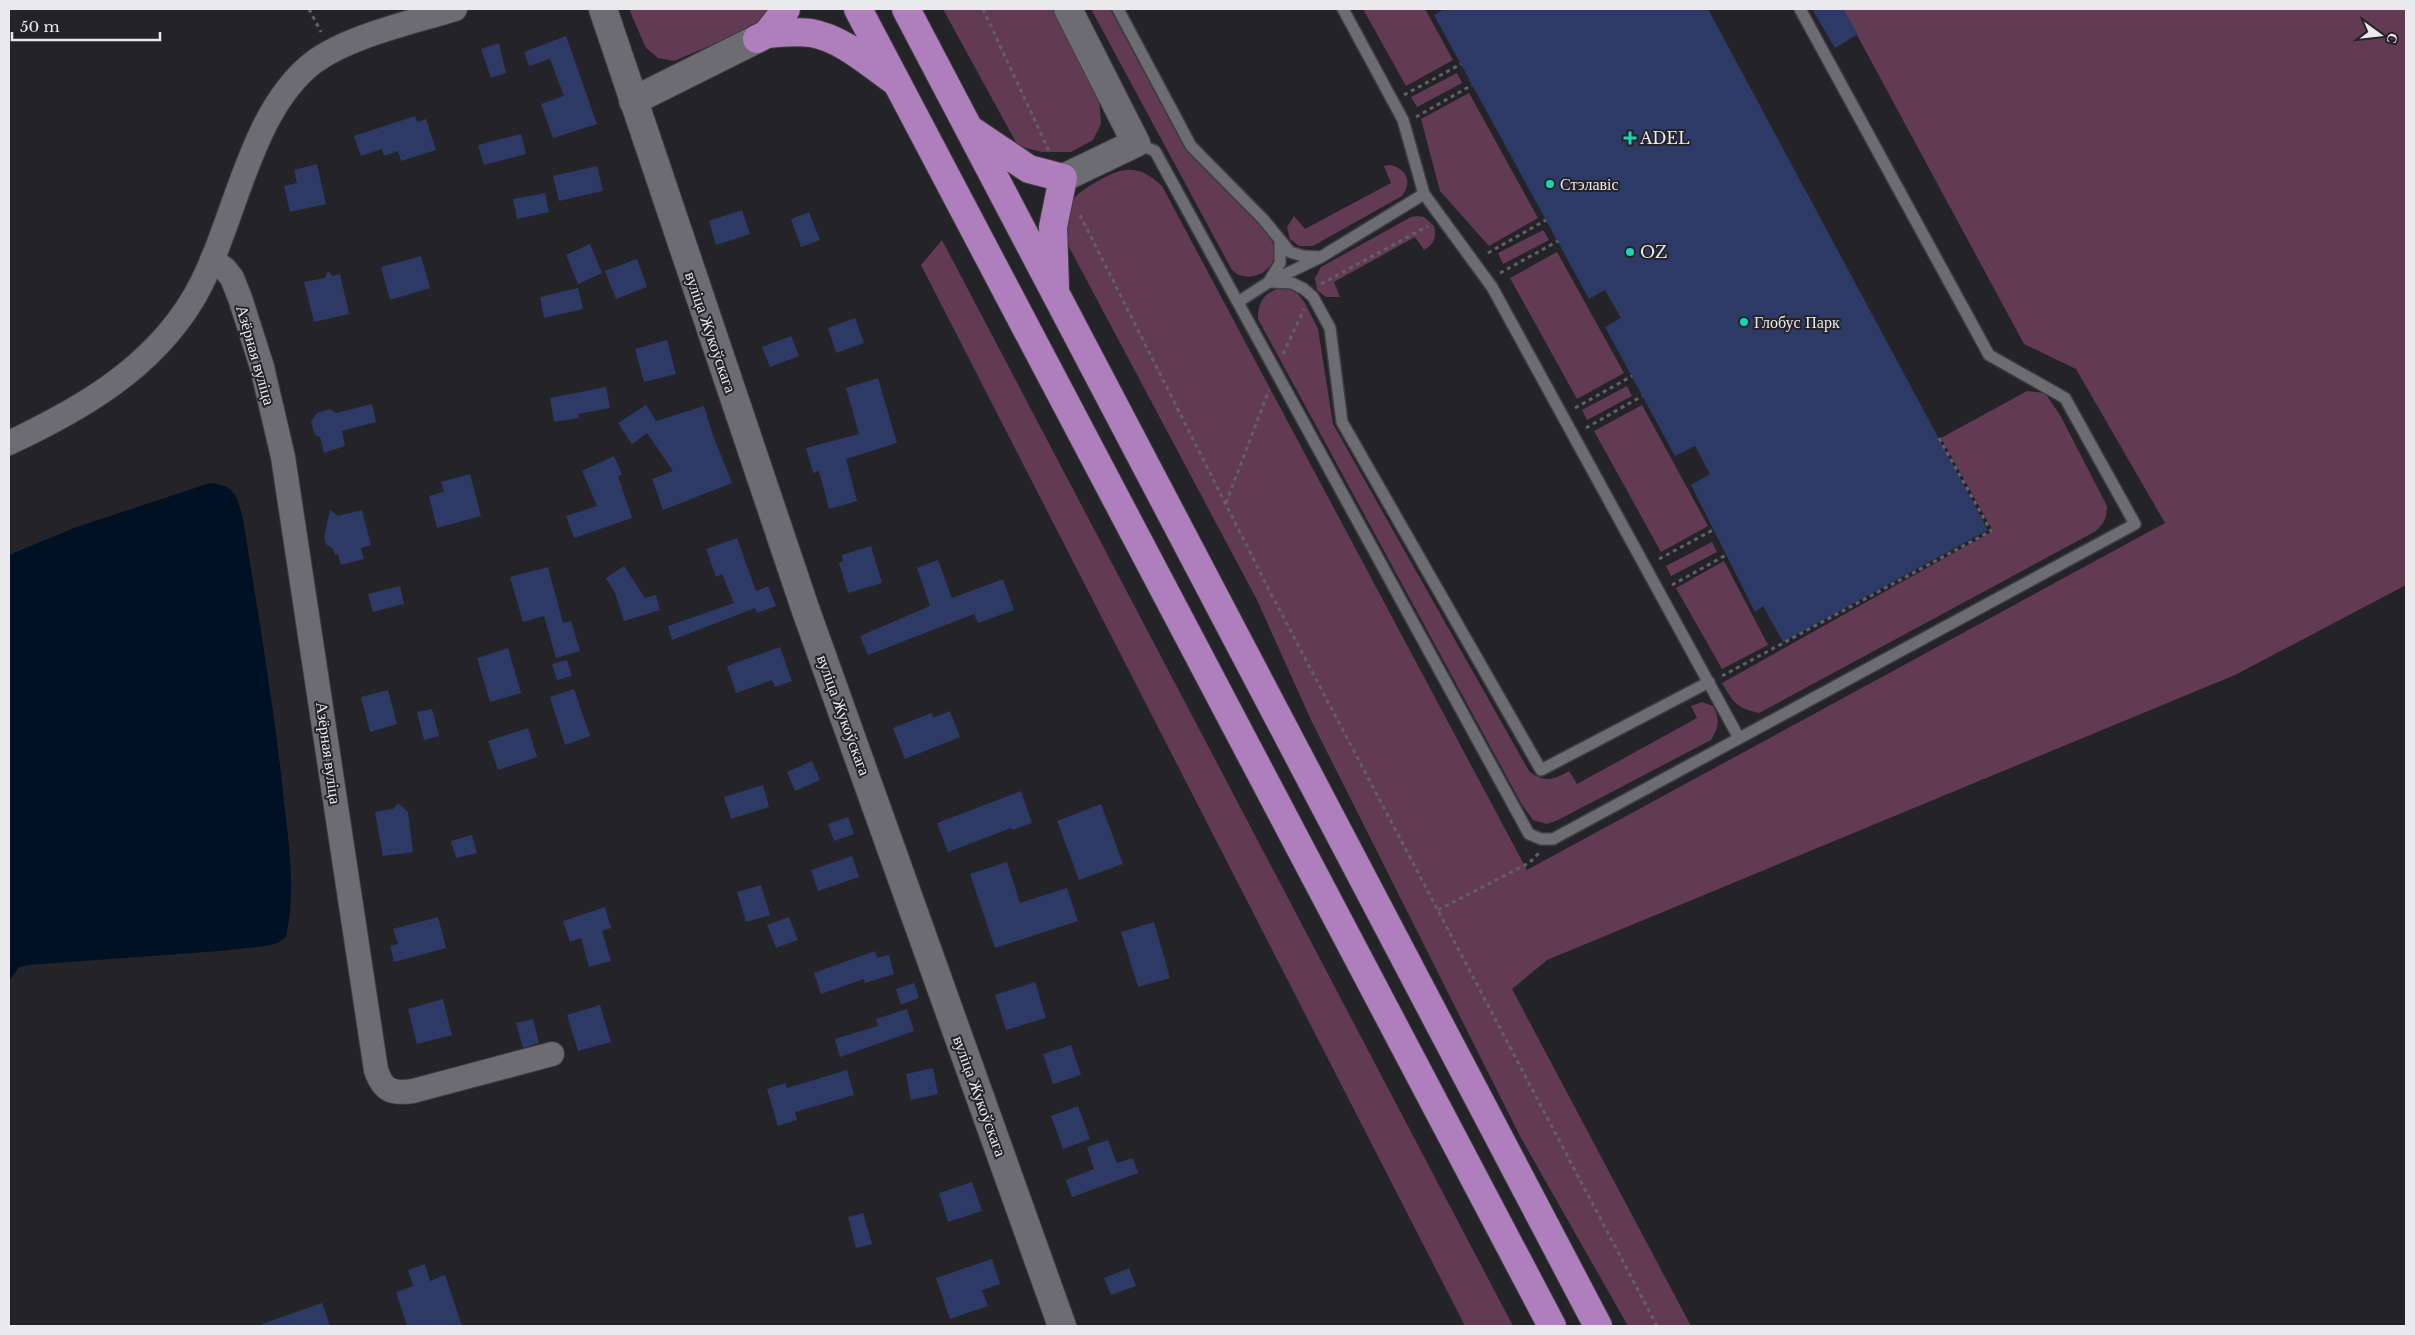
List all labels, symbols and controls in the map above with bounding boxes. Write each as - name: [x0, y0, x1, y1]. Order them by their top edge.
- scale bar: [12, 10, 160, 42]
- north arrow: [2355, 10, 2405, 60]
- text: 50 m: [20, 17, 60, 36]
- text: С: [2383, 31, 2403, 46]
- place label: ADEL: [1639, 128, 1690, 148]
- marker: ADEL: [1624, 132, 1636, 144]
- place label: Стэлавіс: [1560, 174, 1619, 194]
- marker: Стэлавіс: [1544, 178, 1556, 190]
- place label: OZ: [1640, 242, 1667, 262]
- marker: OZ: [1624, 246, 1636, 258]
- street label: вуліца Жукоўскага: [681, 269, 741, 395]
- street label: Азёрная вуліца: [232, 303, 280, 407]
- place label: Глобус Парк: [1754, 312, 1840, 332]
- marker: Глобус Парк: [1738, 316, 1750, 328]
- street label: вуліца Жукоўскага: [813, 652, 875, 778]
- street label: Азёрная вуліца: [312, 701, 346, 805]
- street label: вуліца Жукоўскага: [949, 1033, 1011, 1159]

